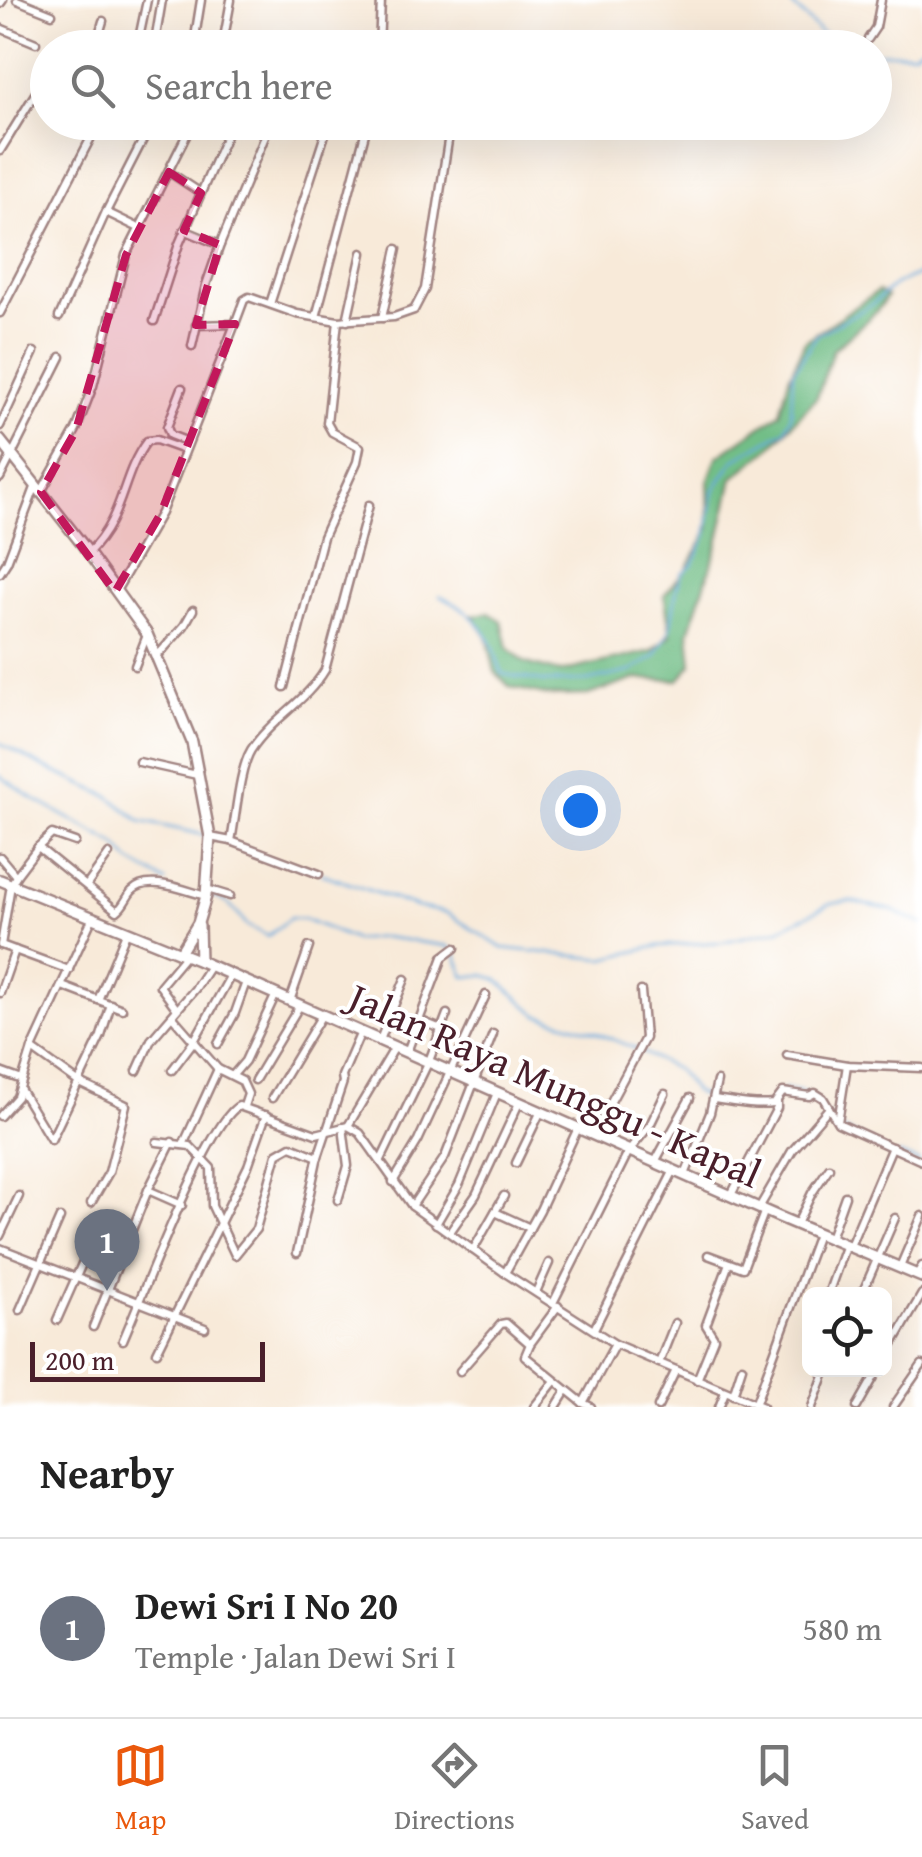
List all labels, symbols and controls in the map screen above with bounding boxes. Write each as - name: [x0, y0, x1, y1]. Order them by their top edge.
- search box: [30, 30, 892, 140]
- text: Search here: [145, 57, 333, 113]
- icon: search: [65, 58, 120, 113]
- your location: [555, 785, 606, 836]
- street label: Jalan Raya Munggu - Kapal: [335, 965, 771, 1202]
- pin: 1: [74, 1208, 140, 1291]
- map controls: [802, 1287, 892, 1377]
- button: locate: [802, 1287, 892, 1377]
- scale bar: [30, 1337, 265, 1382]
- text: 200 m: [45, 1339, 114, 1380]
- text: Nearby: [40, 1442, 174, 1503]
- text: Dewi Sri I No 20: [135, 1577, 398, 1633]
- text: 1: [64, 1605, 81, 1652]
- text: 580 m: [803, 1605, 882, 1652]
- text: Temple · Jalan Dewi Sri I: [135, 1633, 456, 1680]
- tab: Map: [113, 1738, 168, 1839]
- tab: Directions: [394, 1738, 515, 1839]
- tab: Saved: [741, 1738, 809, 1839]

